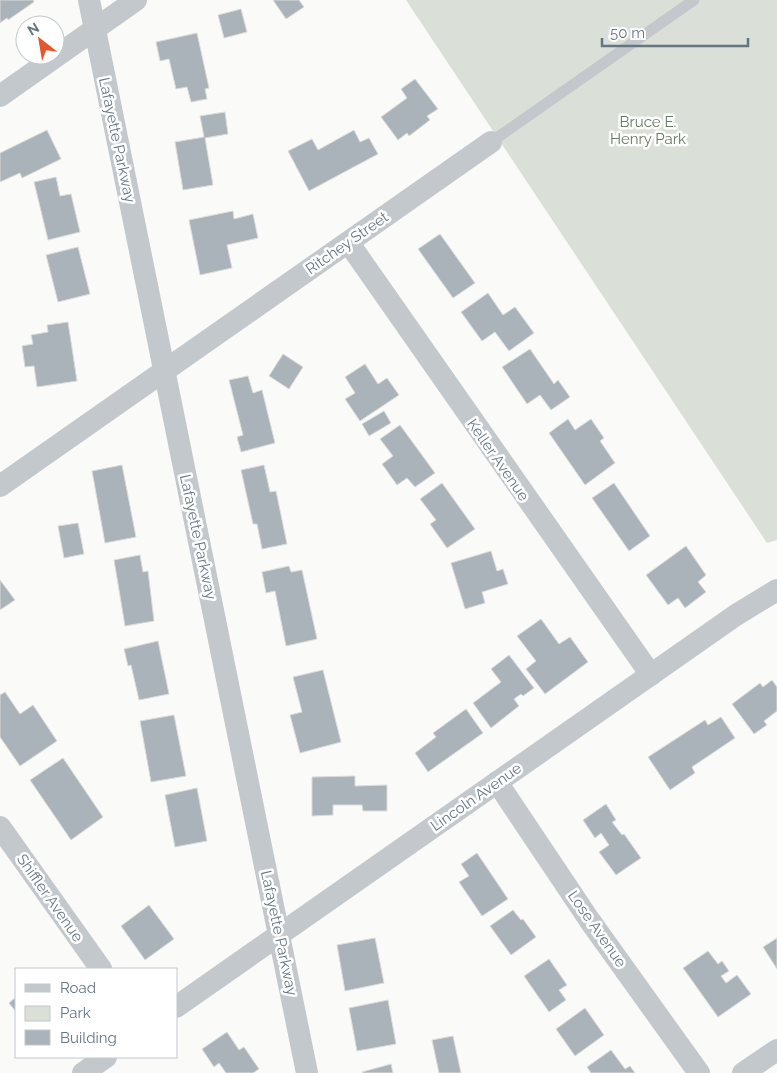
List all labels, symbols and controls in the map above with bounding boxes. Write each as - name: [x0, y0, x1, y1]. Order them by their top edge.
- north arrow: [15, 15, 65, 65]
- scale bar: [602, 15, 748, 47]
- text: N: [25, 19, 42, 38]
- text: 50 m: [610, 24, 645, 42]
- street label: Lafayette Parkway: [95, 76, 139, 204]
- park label: Bruce E. Henry Park: [610, 113, 686, 148]
- street label: Ritchey Street: [302, 208, 392, 278]
- street label: Keller Avenue: [463, 416, 533, 505]
- street label: Lafayette Parkway: [176, 473, 220, 601]
- street label: Lincoln Avenue: [427, 759, 525, 835]
- street label: Shiffler Avenue: [13, 851, 87, 946]
- street label: Lafayette Parkway: [257, 869, 301, 997]
- street label: Lose Avenue: [564, 887, 630, 971]
- legend: [15, 968, 178, 1058]
- text: Road: [60, 979, 96, 997]
- text: Park: [60, 1004, 91, 1022]
- text: Building: [60, 1029, 117, 1047]

